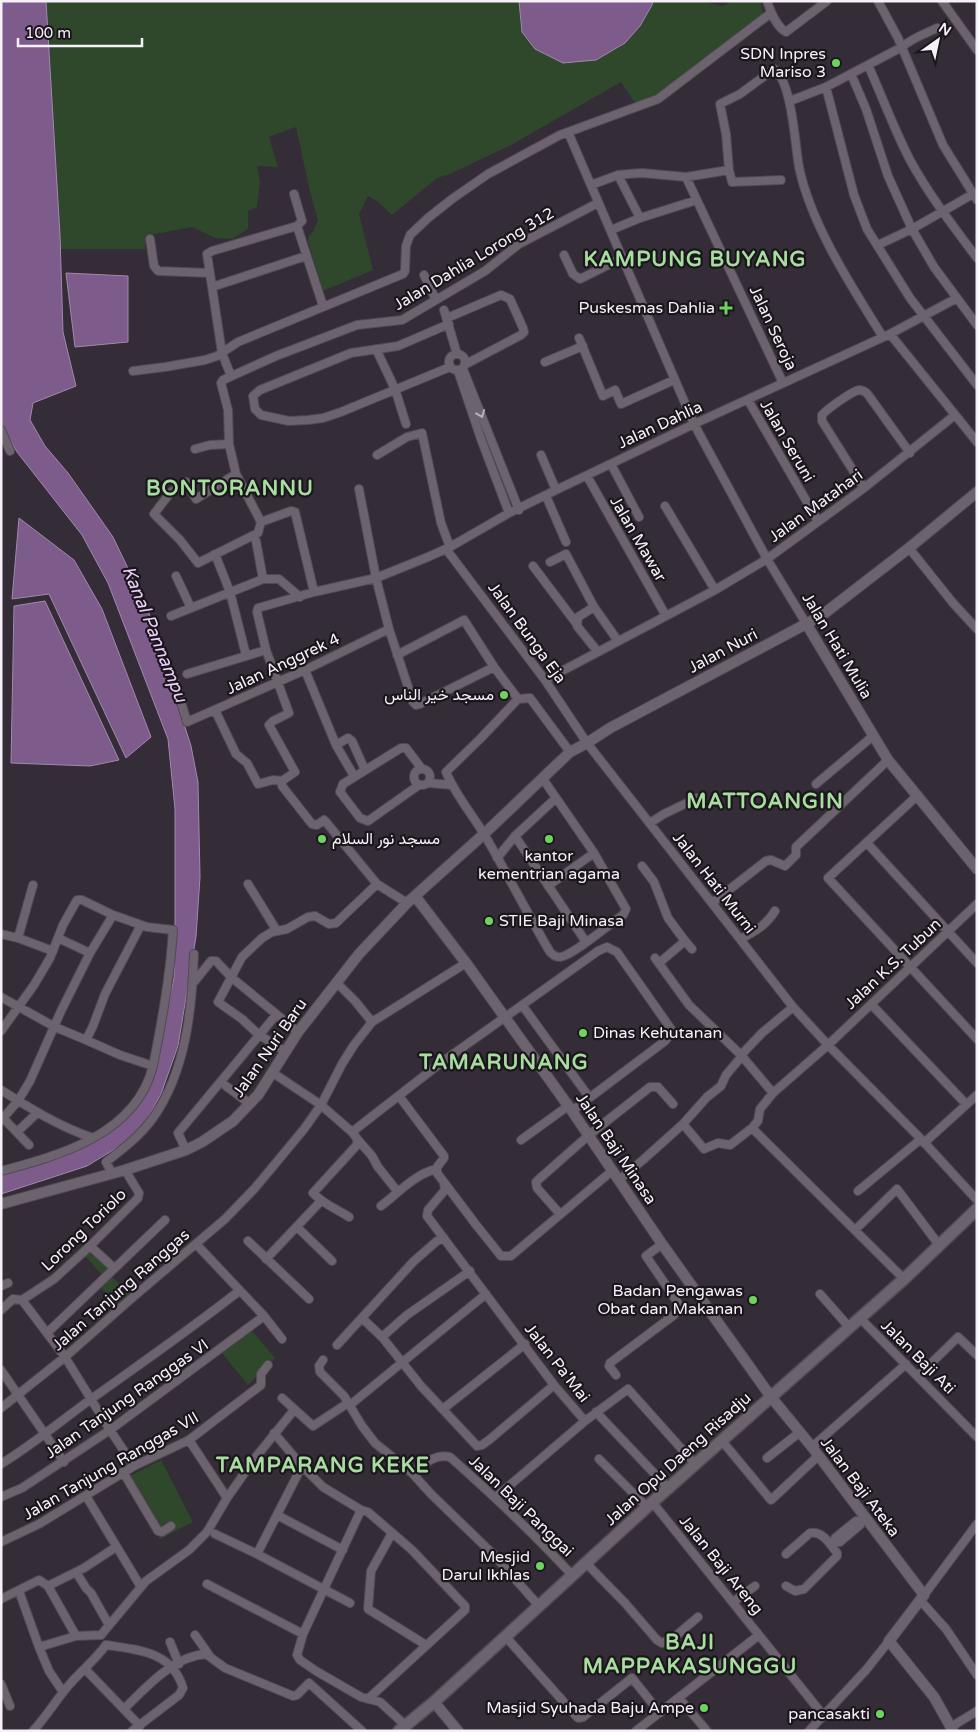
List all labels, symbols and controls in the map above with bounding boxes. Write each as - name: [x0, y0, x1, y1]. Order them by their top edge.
- scale bar: [18, 15, 141, 47]
- north arrow: [913, 15, 963, 65]
- text: N: [935, 19, 954, 40]
- text: 100 m: [25, 24, 71, 42]
- place label: SDN Inpres Mariso 3: [740, 44, 826, 82]
- marker: SDN Inpres Mariso 3: [830, 57, 842, 69]
- street label: Jalan Dahlia Lorong 312: [390, 203, 558, 315]
- district label: KAMPUNG BUYANG: [584, 247, 806, 272]
- street label: Jalan Seroja: [745, 283, 801, 373]
- place label: Puskesmas Dahlia: [579, 298, 715, 318]
- marker: Puskesmas Dahlia: [719, 301, 733, 315]
- street label: Jalan Seruni: [755, 396, 819, 486]
- street label: Jalan Dahlia: [615, 397, 705, 453]
- one-way arrow: [475, 409, 485, 418]
- street label: Jalan Matahari: [765, 465, 867, 547]
- district label: BONTORANNU: [146, 476, 314, 501]
- street label: Jalan Mawar: [606, 493, 671, 586]
- water label: Kanal Pannampu: [118, 563, 193, 706]
- street label: Jalan Bunga Eja: [484, 578, 570, 688]
- street label: Jalan Hati Mulia: [797, 589, 877, 703]
- street label: Jalan Nuri: [685, 624, 761, 678]
- street label: Jalan Anggrek 4: [223, 629, 343, 699]
- place label: مسجد خير الناس: [384, 685, 494, 705]
- marker: مسجد خير الناس: [498, 689, 510, 701]
- district label: MATTOANGIN: [686, 789, 844, 814]
- street label: Jalan Hati Murni: [668, 828, 760, 938]
- place label: مسجد نور السلام: [332, 829, 440, 849]
- marker: مسجد نور السلام: [316, 833, 328, 845]
- marker: kantor kementrian agama: [543, 833, 555, 845]
- place label: kantor kementrian agama: [478, 846, 620, 884]
- place label: STIE Baji Minasa: [499, 911, 624, 931]
- street label: Jalan K.S. Tubun: [841, 914, 945, 1014]
- marker: STIE Baji Minasa: [483, 915, 495, 927]
- street label: Jalan Nuri Baru: [229, 995, 311, 1101]
- place label: Dinas Kehutanan: [593, 1023, 722, 1043]
- marker: Dinas Kehutanan: [577, 1027, 589, 1039]
- district label: TAMARUNANG: [418, 1050, 589, 1075]
- street label: Jalan Baji Minasa: [571, 1089, 661, 1209]
- street label: Lorong Toriolo: [37, 1184, 131, 1276]
- street label: Jalan Tanjung Ranggas: [48, 1225, 194, 1355]
- place label: Badan Pengawas Obat dan Makanan: [598, 1281, 743, 1319]
- marker: Badan Pengawas Obat dan Makanan: [747, 1294, 759, 1306]
- street label: Jalan Baji Ati: [877, 1316, 959, 1398]
- street label: Jalan Pa'Mai: [520, 1320, 594, 1406]
- street label: Jalan Tanjung Ranggas VI: [41, 1335, 213, 1463]
- street label: Jalan Opu Daeng Risadju: [601, 1388, 755, 1530]
- street label: Jalan Tanjung Ranggas VII: [20, 1407, 202, 1525]
- street label: Jalan Baji Ateka: [816, 1433, 904, 1541]
- street label: Jalan Baji Panggai: [464, 1451, 578, 1561]
- district label: TAMPARANG KEKE: [215, 1453, 430, 1478]
- street label: Jalan Baji Areng: [675, 1511, 767, 1619]
- place label: Mesjid Darul Ikhlas: [442, 1547, 530, 1585]
- marker: Mesjid Darul Ikhlas: [534, 1560, 546, 1572]
- district label: BAJI MAPPAKASUNGGU: [583, 1630, 797, 1679]
- place label: Masjid Syuhada Baju Ampe: [486, 1698, 694, 1718]
- marker: Masjid Syuhada Baju Ampe: [698, 1702, 710, 1714]
- place label: pancasakti: [788, 1704, 870, 1724]
- marker: pancasakti: [874, 1708, 886, 1720]

